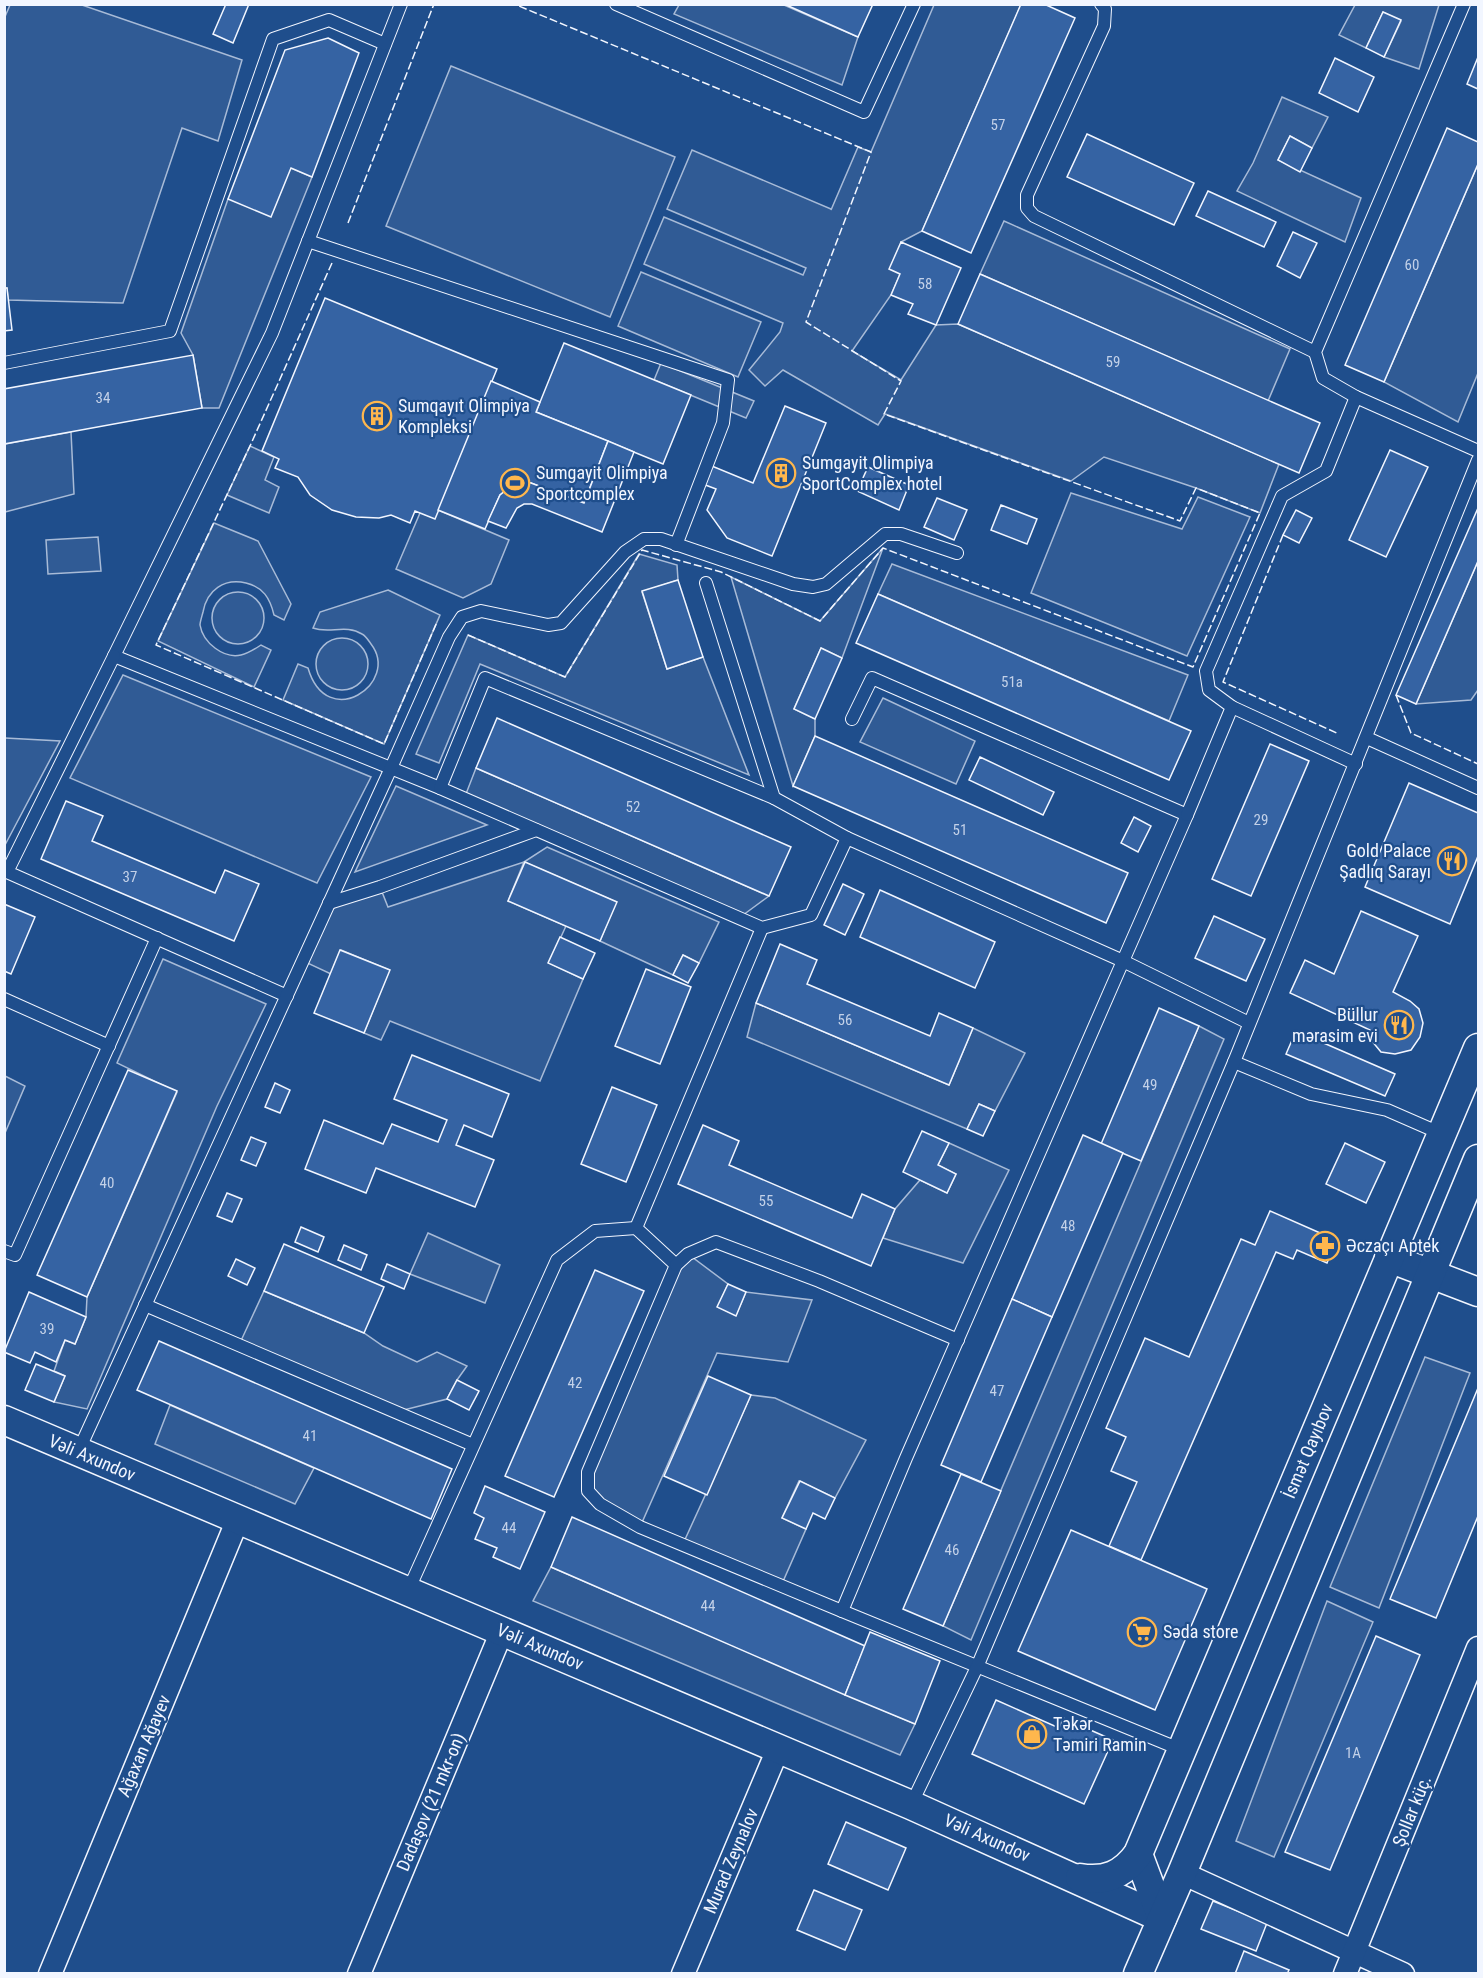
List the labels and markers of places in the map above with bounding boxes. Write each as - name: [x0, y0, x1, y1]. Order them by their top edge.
- place label: Sumqayıt Olimpiya Kompleksi: [398, 395, 530, 437]
- building icon: Sumqayıt Olimpiya Kompleksi: [361, 400, 393, 432]
- place label: Sumgayit Olimpiya SportComplex hotel: [802, 452, 942, 494]
- building icon: Sumgayit Olimpiya SportComplex hotel: [765, 457, 797, 489]
- place label: Sumgayit Olimpiya Sportcomplex: [536, 462, 668, 504]
- sports icon: Sumgayit Olimpiya Sportcomplex: [499, 467, 531, 499]
- place label: Gold Palace Şadlıq Sarayı: [1339, 840, 1431, 882]
- restaurant icon: Gold Palace Şadlıq Sarayı: [1436, 845, 1468, 877]
- place label: Büllur mərasim evi: [1292, 1004, 1379, 1046]
- restaurant icon: Büllur mərasim evi: [1383, 1009, 1415, 1041]
- pharmacy icon: Əczaçı Aptek: [1309, 1230, 1341, 1262]
- place label: Əczaçı Aptek: [1346, 1235, 1439, 1256]
- supermarket icon: Səda store: [1126, 1616, 1158, 1648]
- place label: Səda store: [1163, 1621, 1239, 1642]
- place label: Tәkәr Tәmiri Ramin: [1053, 1713, 1147, 1755]
- shop icon: Tәkәr Tәmiri Ramin: [1016, 1718, 1048, 1750]

